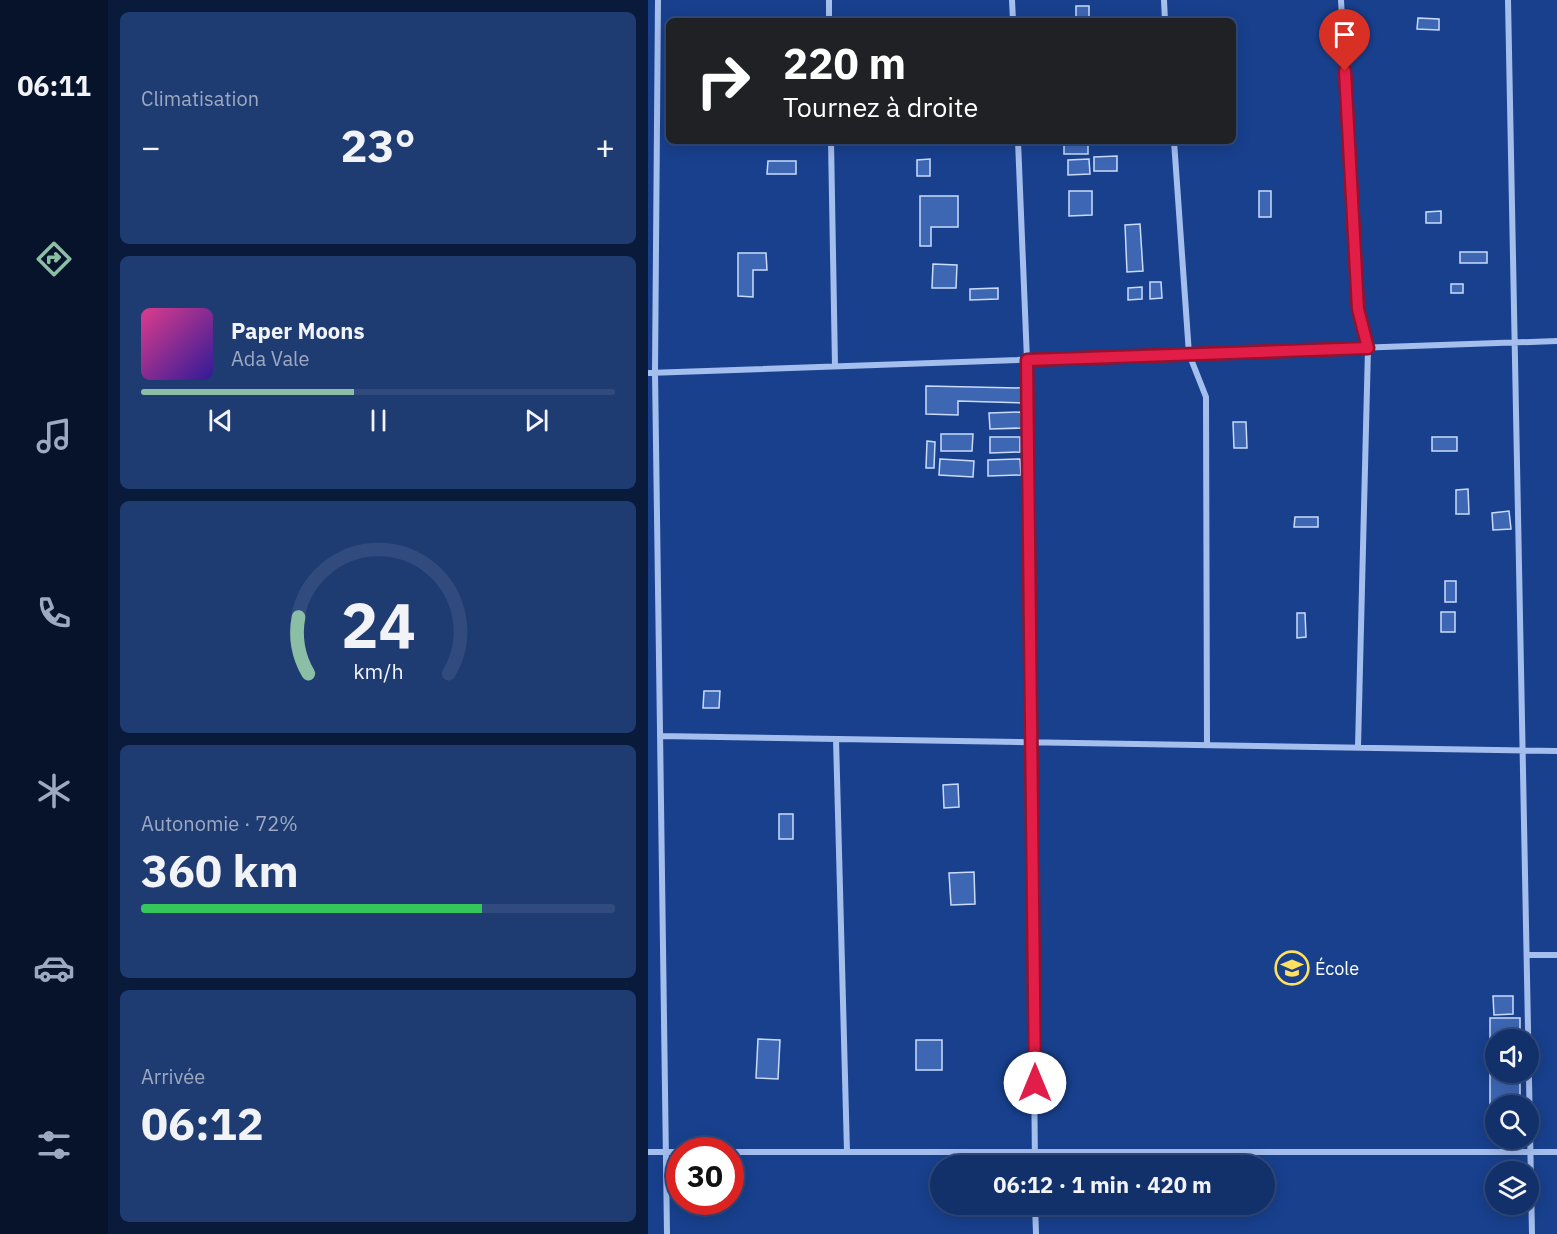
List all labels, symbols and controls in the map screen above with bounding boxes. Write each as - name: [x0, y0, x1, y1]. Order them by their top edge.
- pin: [1319, 9, 1370, 71]
- icon: arrive: [1328, 18, 1361, 51]
- text: 220 m: [783, 36, 906, 91]
- icon: right: [684, 42, 762, 120]
- text: 06:11: [17, 68, 91, 103]
- text: Climatisation: [141, 85, 259, 112]
- text: Tournez à droite: [783, 89, 978, 124]
- text: 23°: [340, 116, 416, 174]
- text: −: [141, 125, 161, 168]
- text: +: [595, 125, 615, 168]
- icon: directions: [33, 238, 75, 280]
- text: Paper Moons: [231, 316, 364, 345]
- text: Ada Vale: [231, 345, 310, 372]
- icon: previous: [204, 404, 237, 437]
- icon: pause: [362, 404, 395, 437]
- icon: next: [520, 404, 553, 437]
- icon: music: [33, 415, 75, 457]
- text: 24: [341, 584, 415, 665]
- icon: phone: [33, 592, 75, 634]
- text: km/h: [353, 657, 403, 685]
- icon: climate: [33, 770, 75, 812]
- text: Autonomie · 72%: [141, 810, 298, 837]
- text: 360 km: [141, 841, 299, 899]
- icon: car: [33, 947, 75, 989]
- school or university icon: École: [1274, 950, 1310, 986]
- place label: École: [1315, 957, 1359, 980]
- map controls: [1485, 1029, 1539, 1215]
- button: sound: [1485, 1029, 1539, 1083]
- position arrow: [1003, 1051, 1067, 1115]
- text: Arrivée: [141, 1063, 205, 1090]
- text: 06:12: [141, 1094, 264, 1152]
- button: search: [1485, 1095, 1539, 1149]
- icon: filters: [33, 1124, 75, 1166]
- speed limit sign: 30: [666, 1137, 744, 1215]
- button: layers: [1485, 1161, 1539, 1215]
- text: 06:12 · 1 min · 420 m: [993, 1170, 1212, 1199]

